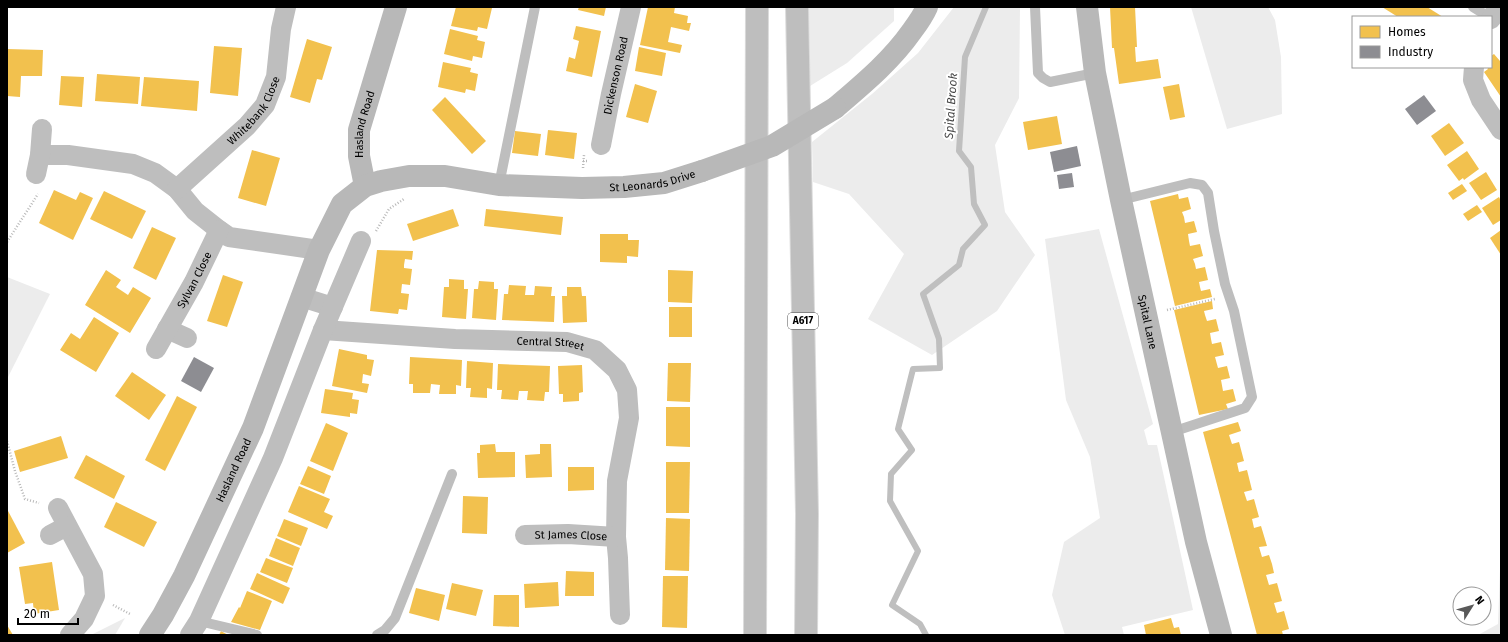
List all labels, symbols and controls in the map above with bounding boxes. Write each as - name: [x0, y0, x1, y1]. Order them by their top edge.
- legend: [1352, 16, 1492, 68]
- text: Homes: [1388, 25, 1426, 39]
- street label: Dickenson Road: [601, 35, 631, 116]
- text: Industry: [1388, 45, 1433, 59]
- water label: Spital Brook: [942, 72, 960, 140]
- street label: Whitebank Close: [224, 74, 282, 147]
- street label: Hasland Road: [353, 89, 377, 158]
- street label: St Leonards Drive: [609, 167, 697, 194]
- street label: Sylvan Close: [174, 250, 214, 310]
- street label: Spital Lane: [1135, 294, 1160, 350]
- road number: A617: [788, 313, 818, 329]
- street label: Central Street: [516, 334, 586, 353]
- street label: Hasland Road: [213, 436, 254, 504]
- street label: St James Close: [535, 527, 608, 543]
- north arrow: [1452, 586, 1492, 626]
- text: N: [1472, 593, 1487, 607]
- scale bar: [18, 600, 78, 626]
- text: 20 m: [24, 607, 50, 621]

